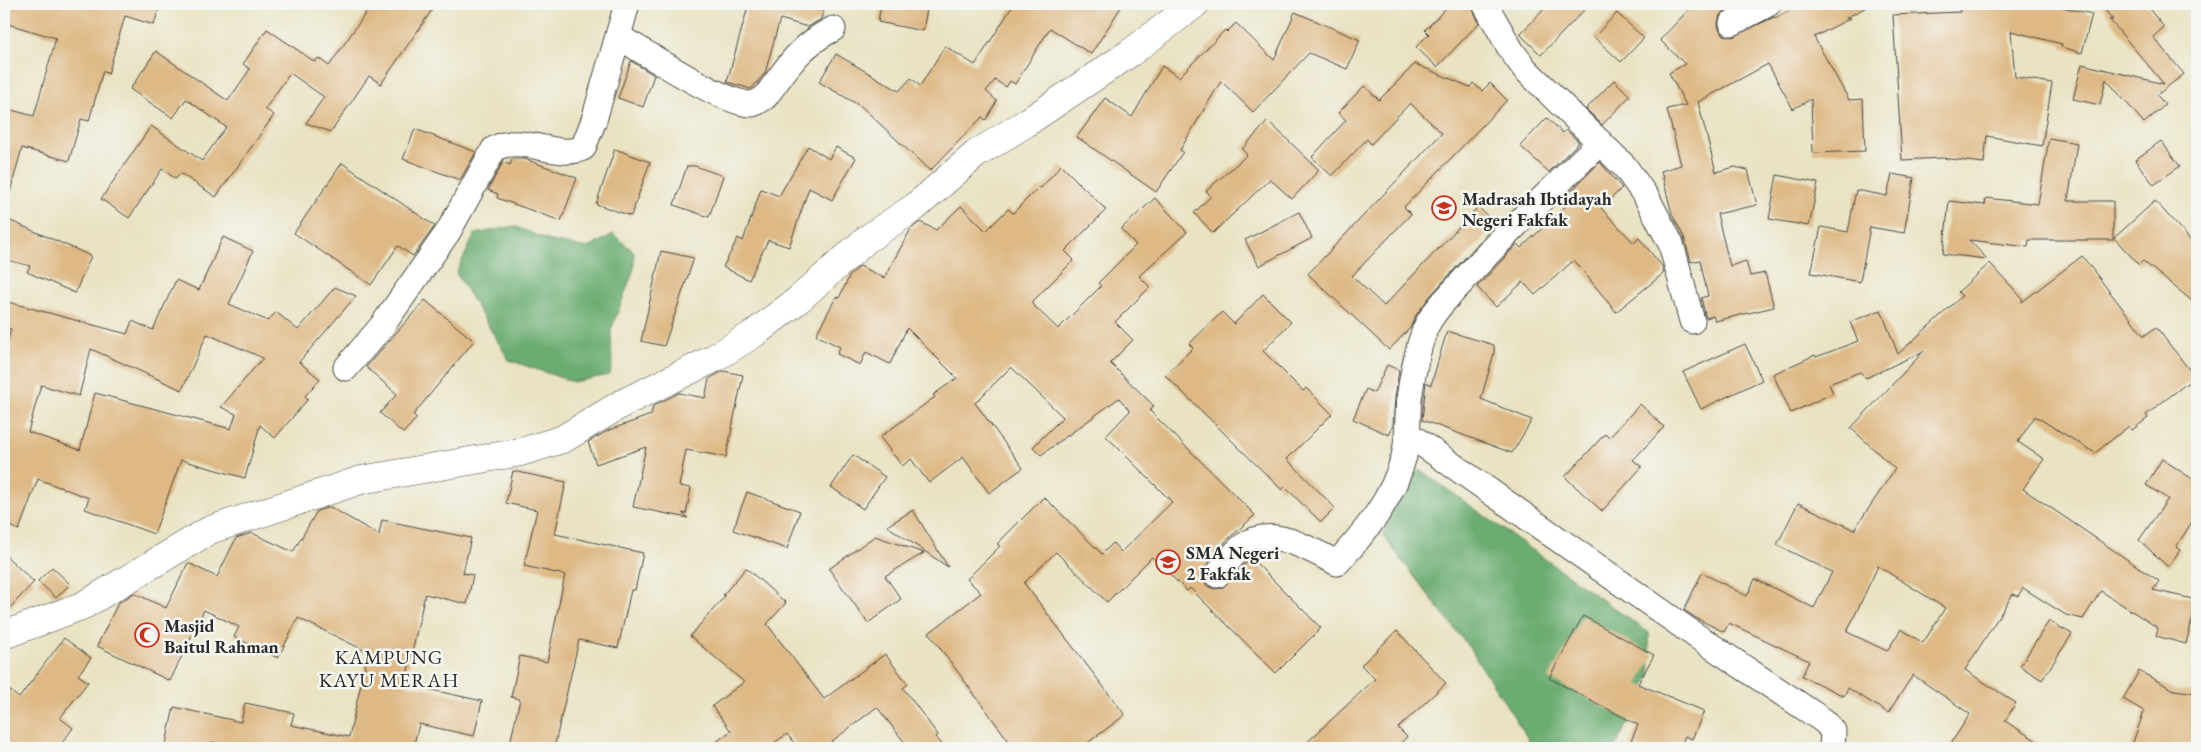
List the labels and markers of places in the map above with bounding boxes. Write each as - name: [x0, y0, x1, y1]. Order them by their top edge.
- place label: Madrasah Ibtidayah Negeri Fakfak: [1462, 187, 1612, 231]
- school or university icon: Madrasah Ibtidayah Negeri Fakfak: [1431, 195, 1457, 221]
- place label: SMA Negeri 2 Fakfak: [1186, 541, 1280, 585]
- school or university icon: SMA Negeri 2 Fakfak: [1155, 549, 1181, 575]
- place label: Masjid Baitul Rahman: [164, 614, 279, 658]
- mosque icon: Masjid Baitul Rahman: [134, 622, 160, 648]

